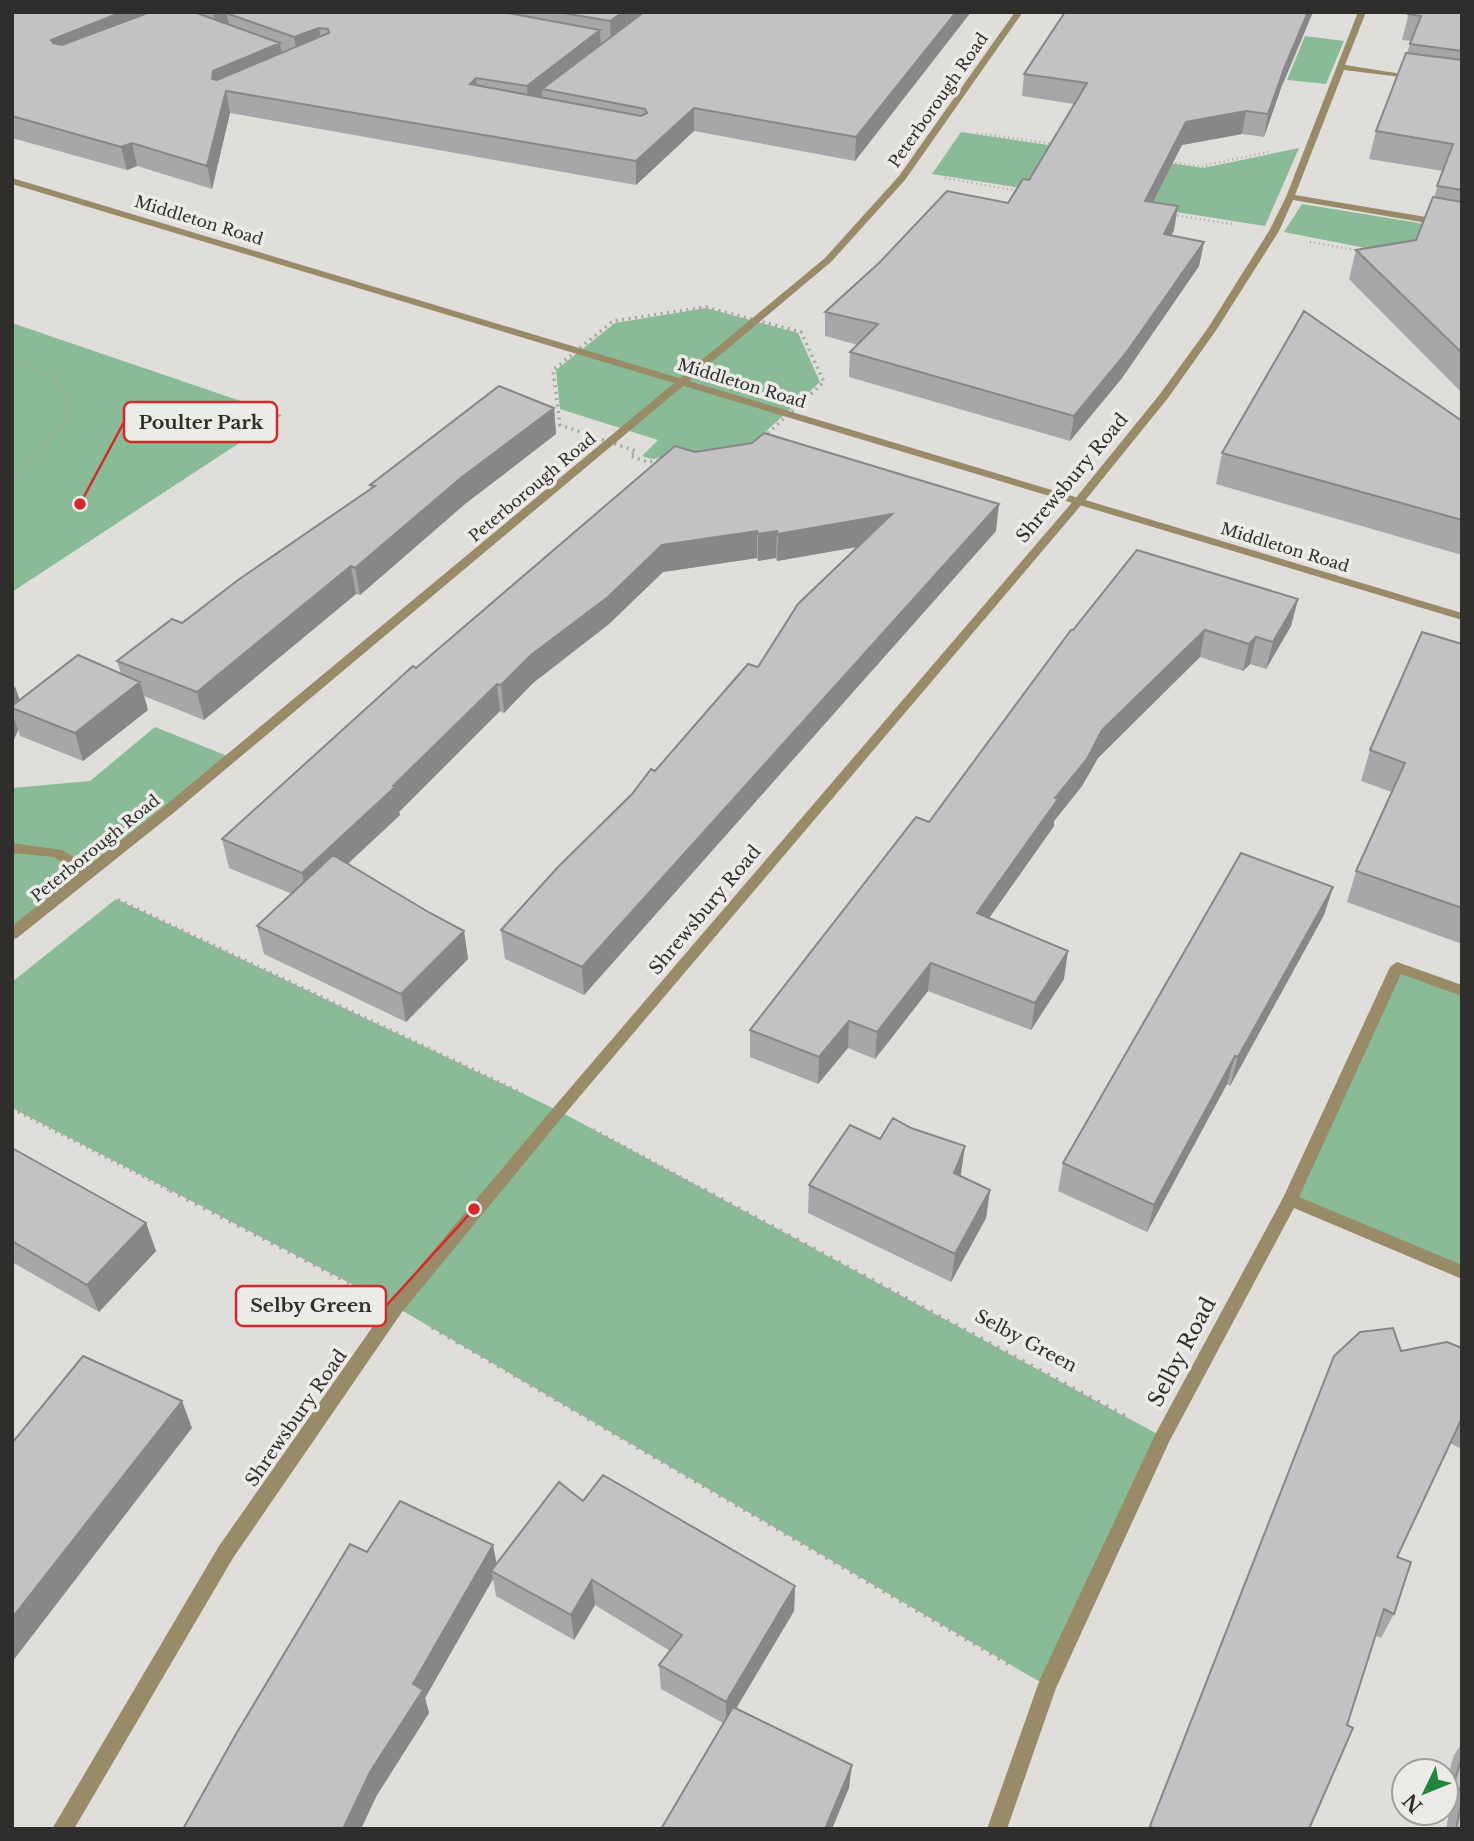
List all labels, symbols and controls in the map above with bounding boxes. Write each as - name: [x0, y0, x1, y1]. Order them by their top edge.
- street label: Peterborough Road: [884, 29, 992, 171]
- street label: Middleton Road: [132, 191, 266, 249]
- street label: Middleton Road: [675, 354, 809, 412]
- callout: Poulter Park: [124, 402, 277, 442]
- street label: Shrewsbury Road: [1011, 409, 1133, 547]
- text: Poulter Park: [139, 411, 264, 434]
- street label: Peterborough Road: [464, 428, 600, 546]
- street label: Middleton Road: [1218, 518, 1352, 576]
- street label: Peterborough Road: [27, 790, 164, 906]
- street label: Shrewsbury Road: [644, 841, 766, 979]
- callout: Selby Green: [236, 1286, 386, 1326]
- street label: Selby Road: [1142, 1293, 1222, 1411]
- text: Selby Green: [250, 1294, 372, 1317]
- street label: Selby Green: [971, 1305, 1081, 1377]
- street label: Shrewsbury Road: [240, 1345, 352, 1491]
- north arrow: [1390, 1757, 1460, 1827]
- text: N: [1398, 1789, 1427, 1818]

